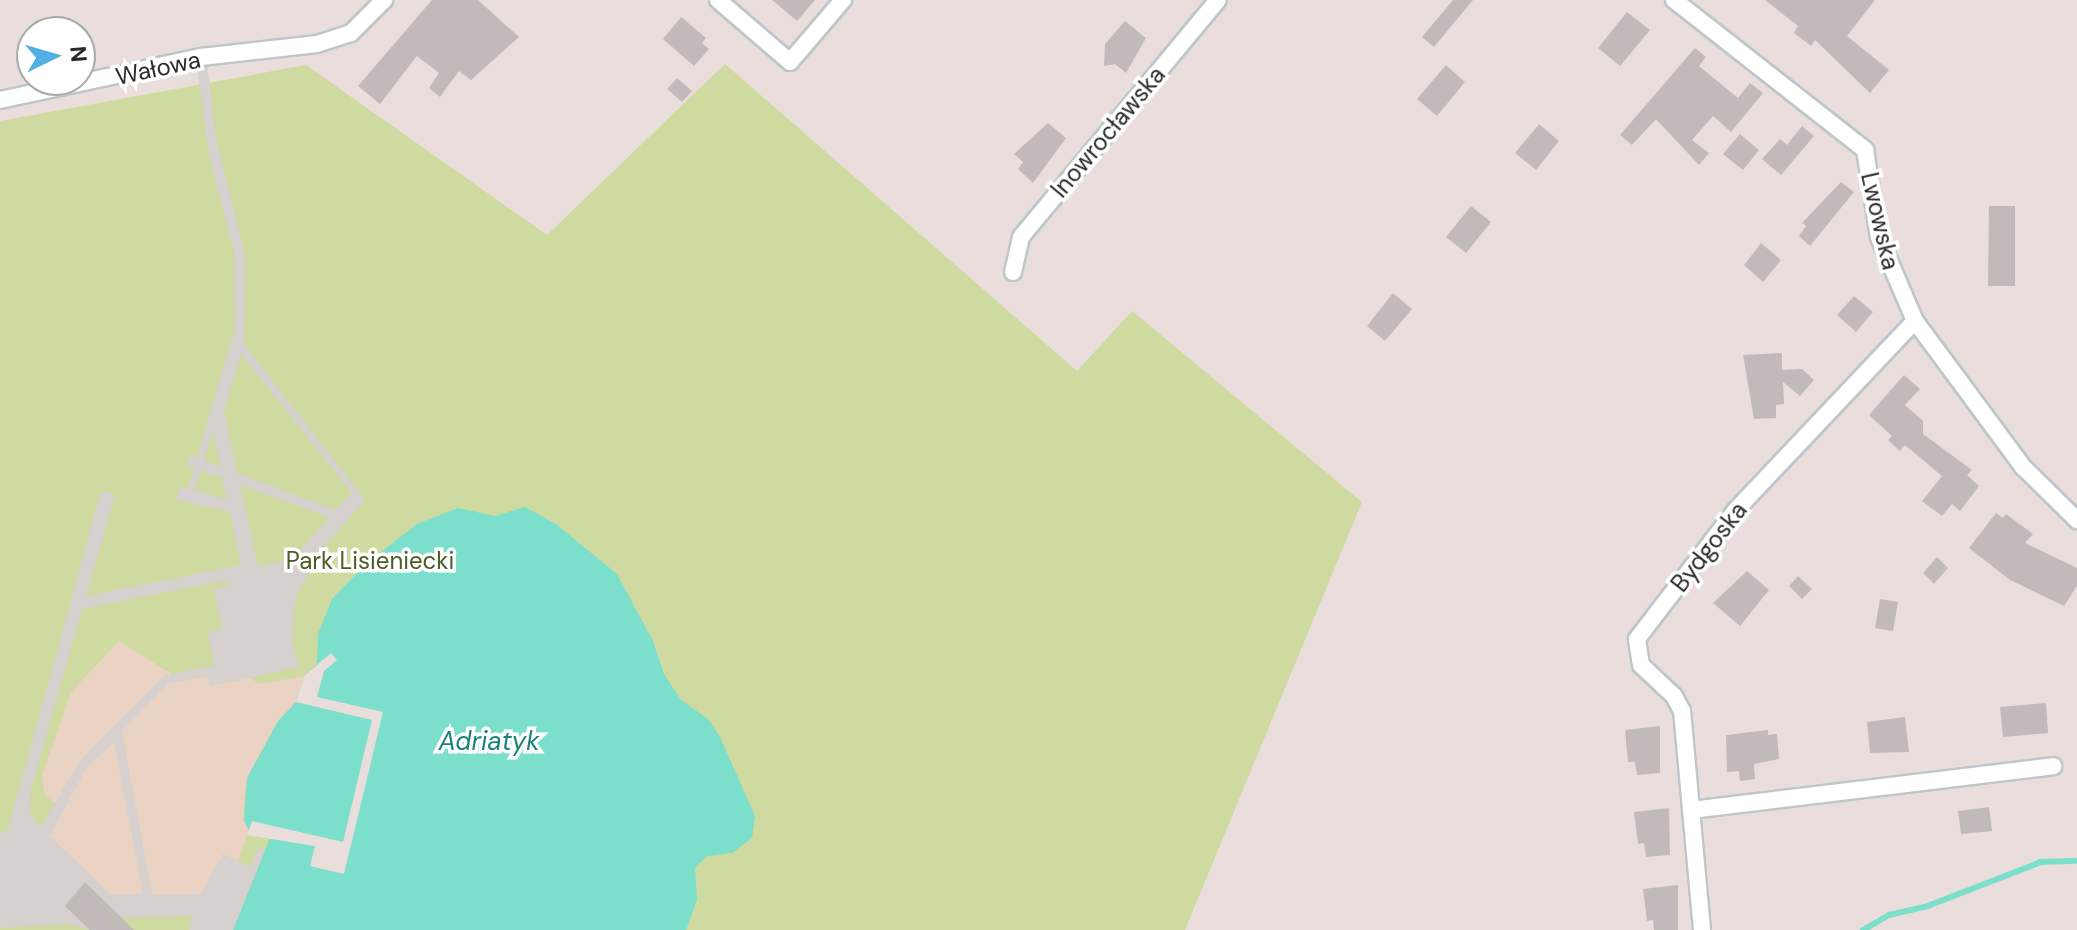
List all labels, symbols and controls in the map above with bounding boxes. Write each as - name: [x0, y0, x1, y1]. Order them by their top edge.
- north arrow: [16, 16, 96, 96]
- text: N: [63, 45, 94, 63]
- street label: Wałowa: [113, 45, 203, 91]
- street label: Inowrocławska: [1045, 61, 1171, 203]
- street label: Lwowska: [1855, 170, 1905, 272]
- street label: Bydgoska: [1665, 496, 1753, 598]
- park label: Park Lisieniecki: [286, 547, 454, 575]
- water label: Adriatyk: [438, 726, 540, 758]

